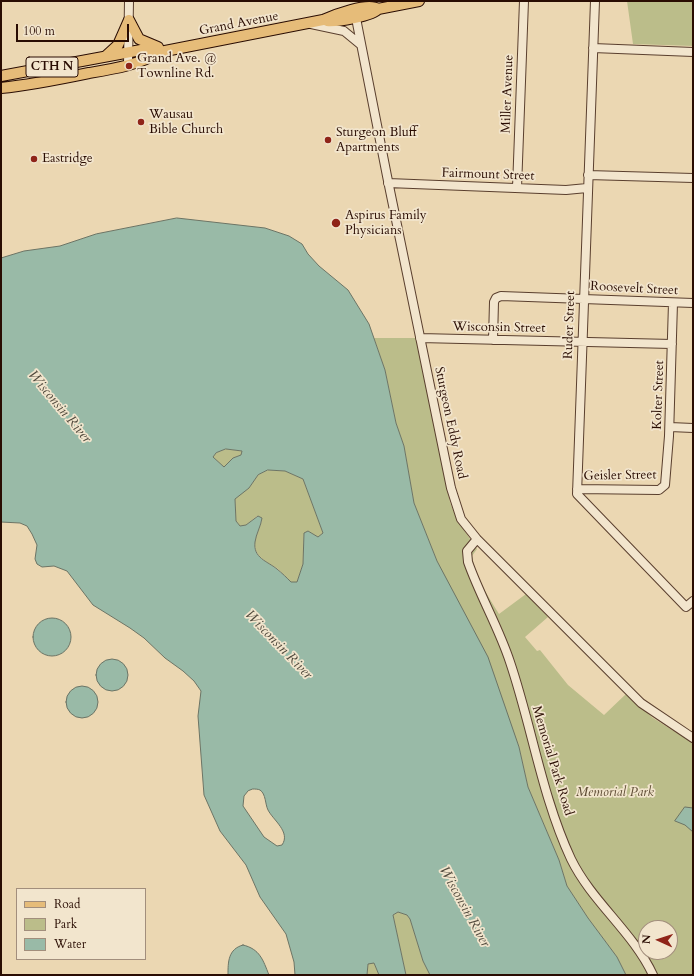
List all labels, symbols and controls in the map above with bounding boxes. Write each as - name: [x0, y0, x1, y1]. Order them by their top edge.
- street label: Grand Avenue: [198, 9, 280, 39]
- scale bar: [18, 16, 131, 42]
- text: 100 m: [23, 23, 55, 39]
- place label: Grand Ave. @ Townline Rd.: [137, 51, 217, 82]
- street label: Miller Avenue: [499, 54, 517, 134]
- road number: CTH N: [26, 57, 78, 77]
- marker: Grand Ave. @ Townline Rd.: [124, 61, 134, 71]
- place label: Wausau Bible Church: [149, 107, 223, 138]
- marker: Wausau Bible Church: [136, 117, 146, 127]
- place label: Sturgeon Bluff Apartments: [336, 125, 417, 156]
- marker: Sturgeon Bluff Apartments: [323, 135, 333, 145]
- place label: Eastridge: [42, 151, 93, 167]
- marker: Eastridge: [29, 154, 39, 164]
- street label: Fairmount Street: [441, 166, 535, 184]
- place label: Aspirus Family Physicians: [345, 208, 427, 239]
- marker: Aspirus Family Physicians: [330, 217, 342, 229]
- street label: Roosevelt Street: [590, 279, 678, 299]
- street label: Ruder Street: [561, 291, 579, 359]
- street label: Wisconsin Street: [452, 319, 546, 337]
- street label: Kolter Street: [650, 360, 668, 430]
- street label: Sturgeon Eddy Road: [430, 365, 470, 481]
- water label: Wisconsin River: [24, 367, 94, 447]
- street label: Geisler Street: [583, 468, 657, 484]
- water label: Wisconsin River: [241, 607, 315, 683]
- street label: Memorial Park Road: [528, 704, 576, 818]
- park label: Memorial Park: [576, 785, 654, 801]
- water label: Wisconsin River: [435, 864, 493, 950]
- legend: [16, 888, 146, 960]
- text: Road: [54, 896, 80, 912]
- text: Park: [54, 916, 77, 932]
- north arrow: [638, 920, 678, 960]
- text: N: [639, 934, 654, 945]
- text: Water: [54, 936, 86, 952]

